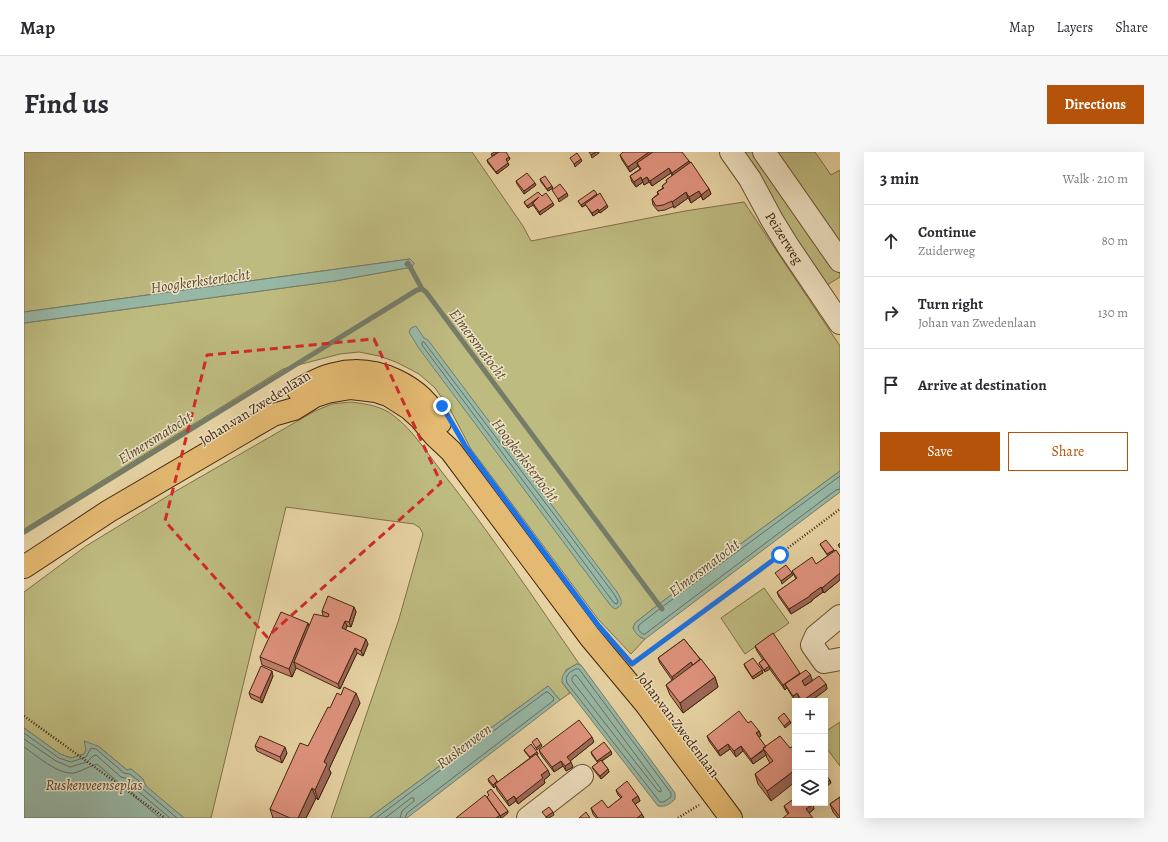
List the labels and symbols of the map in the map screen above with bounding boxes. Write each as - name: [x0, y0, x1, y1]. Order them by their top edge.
- street label: Peizerweg: [760, 208, 808, 268]
- water label: Hoogkerkstertocht: [149, 264, 252, 298]
- water label: Elmersmatocht: [445, 304, 512, 384]
- street label: Johan van Zwedenlaan: [196, 366, 314, 450]
- route end: [433, 397, 451, 415]
- water label: Elmersmatocht: [114, 407, 196, 469]
- water label: Hoogkerkstertocht: [487, 414, 563, 506]
- water label: Elmersmatocht: [664, 534, 744, 601]
- route start: [771, 546, 789, 564]
- street label: Johan van Zwedenlaan: [632, 668, 724, 782]
- water label: Ruskenveen: [432, 719, 496, 773]
- water label: Ruskenveenseplas: [45, 775, 143, 795]

